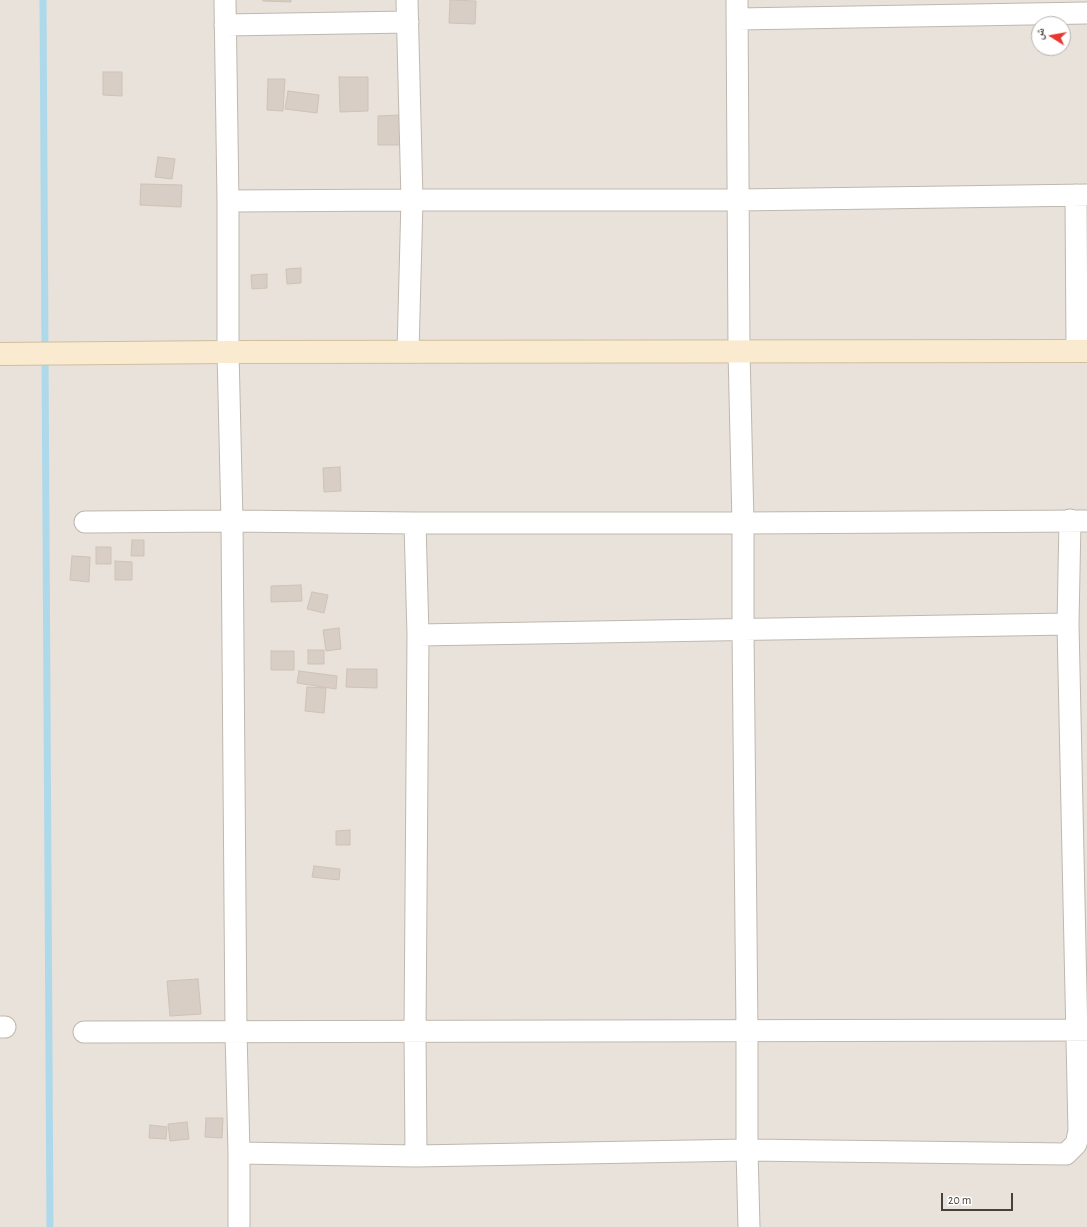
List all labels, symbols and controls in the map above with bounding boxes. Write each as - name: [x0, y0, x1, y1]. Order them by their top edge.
- north arrow: [1031, 16, 1071, 56]
- text: ش: [1033, 27, 1046, 41]
- scale bar: [943, 1185, 1015, 1211]
- text: 20 m: [948, 1194, 971, 1206]

